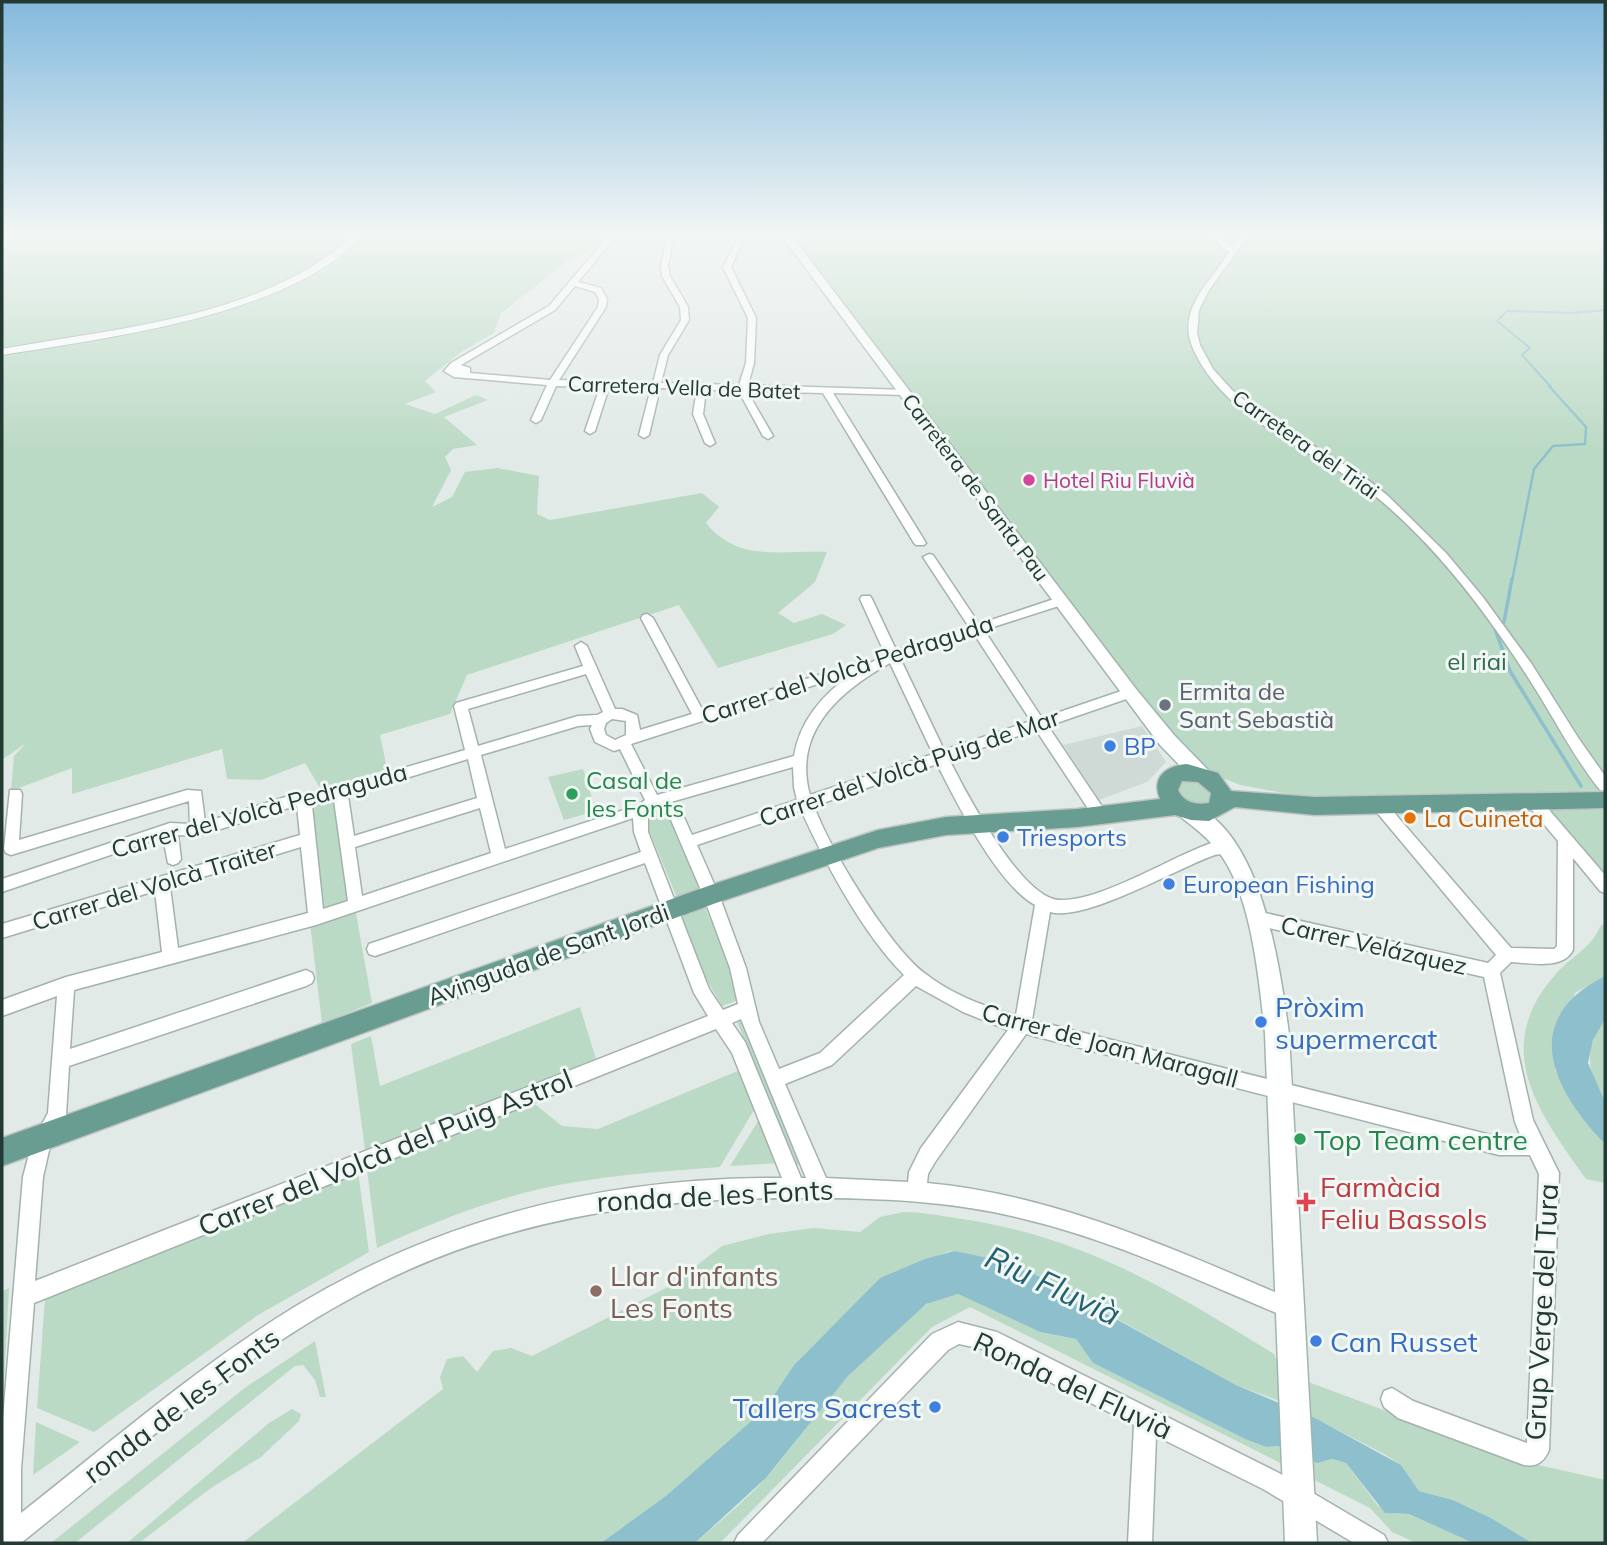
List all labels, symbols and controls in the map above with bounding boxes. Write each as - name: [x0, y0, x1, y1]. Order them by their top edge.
- street label: Carretera Vella de Batet: [567, 370, 801, 404]
- street label: Carretera del Triai: [1228, 384, 1384, 504]
- street label: Carretera de Santa Pau: [897, 388, 1055, 586]
- place label: Hotel Riu Fluvià: [1043, 467, 1195, 493]
- marker: Hotel Riu Fluvià: [1021, 472, 1037, 488]
- street label: Carrer del Volcà Pedraguda: [697, 608, 997, 730]
- park label: el riai: [1447, 646, 1507, 676]
- place label: Ermita de Sant Sebastià: [1179, 676, 1334, 734]
- marker: Ermita de Sant Sebastià: [1157, 697, 1173, 713]
- street label: Carrer del Volcà Puig de Mar: [755, 701, 1063, 833]
- place label: BP: [1124, 731, 1156, 761]
- marker: BP: [1102, 738, 1118, 754]
- street label: Carrer del Volcà Pedraguda: [108, 756, 410, 864]
- place label: Casal de les Fonts: [586, 765, 684, 823]
- marker: Casal de les Fonts: [564, 786, 580, 802]
- place label: La Cuineta: [1424, 803, 1543, 833]
- marker: La Cuineta: [1402, 810, 1418, 826]
- place label: Triesports: [1017, 822, 1127, 852]
- marker: Triesports: [995, 829, 1011, 845]
- street label: Carrer del Volcà Traiter: [28, 833, 280, 936]
- place label: European Fishing: [1183, 869, 1375, 899]
- marker: European Fishing: [1161, 876, 1177, 892]
- street label: Avinguda de Sant Jordi: [423, 896, 673, 1012]
- street label: Carrer Velázquez: [1278, 909, 1470, 981]
- place label: Pròxim supermercat: [1275, 989, 1438, 1056]
- street label: Carrer de Joan Maragall: [979, 996, 1241, 1094]
- marker: Pròxim supermercat: [1253, 1014, 1269, 1030]
- street label: Carrer del Volcà del Puig Astrol: [193, 1061, 577, 1243]
- place label: Top Team centre: [1314, 1122, 1528, 1157]
- marker: Top Team centre: [1292, 1131, 1308, 1147]
- place label: Farmàcia Feliu Bassols: [1320, 1169, 1487, 1236]
- street label: ronda de les Fonts: [596, 1171, 834, 1219]
- street label: Grup Verge del Tura: [1517, 1183, 1565, 1441]
- marker: Farmàcia Feliu Bassols: [1298, 1194, 1314, 1210]
- water label: Riu Fluvià: [979, 1236, 1127, 1334]
- place label: Llar d'infants Les Fonts: [610, 1258, 778, 1325]
- marker: Llar d'infants Les Fonts: [588, 1283, 604, 1299]
- street label: ronda de les Fonts: [76, 1320, 286, 1490]
- street label: Ronda del Fluvià: [968, 1324, 1178, 1446]
- place label: Can Russet: [1330, 1324, 1478, 1359]
- marker: Can Russet: [1308, 1333, 1324, 1349]
- place label: Tallers Sacrest: [733, 1390, 921, 1425]
- marker: Tallers Sacrest: [927, 1399, 943, 1415]

